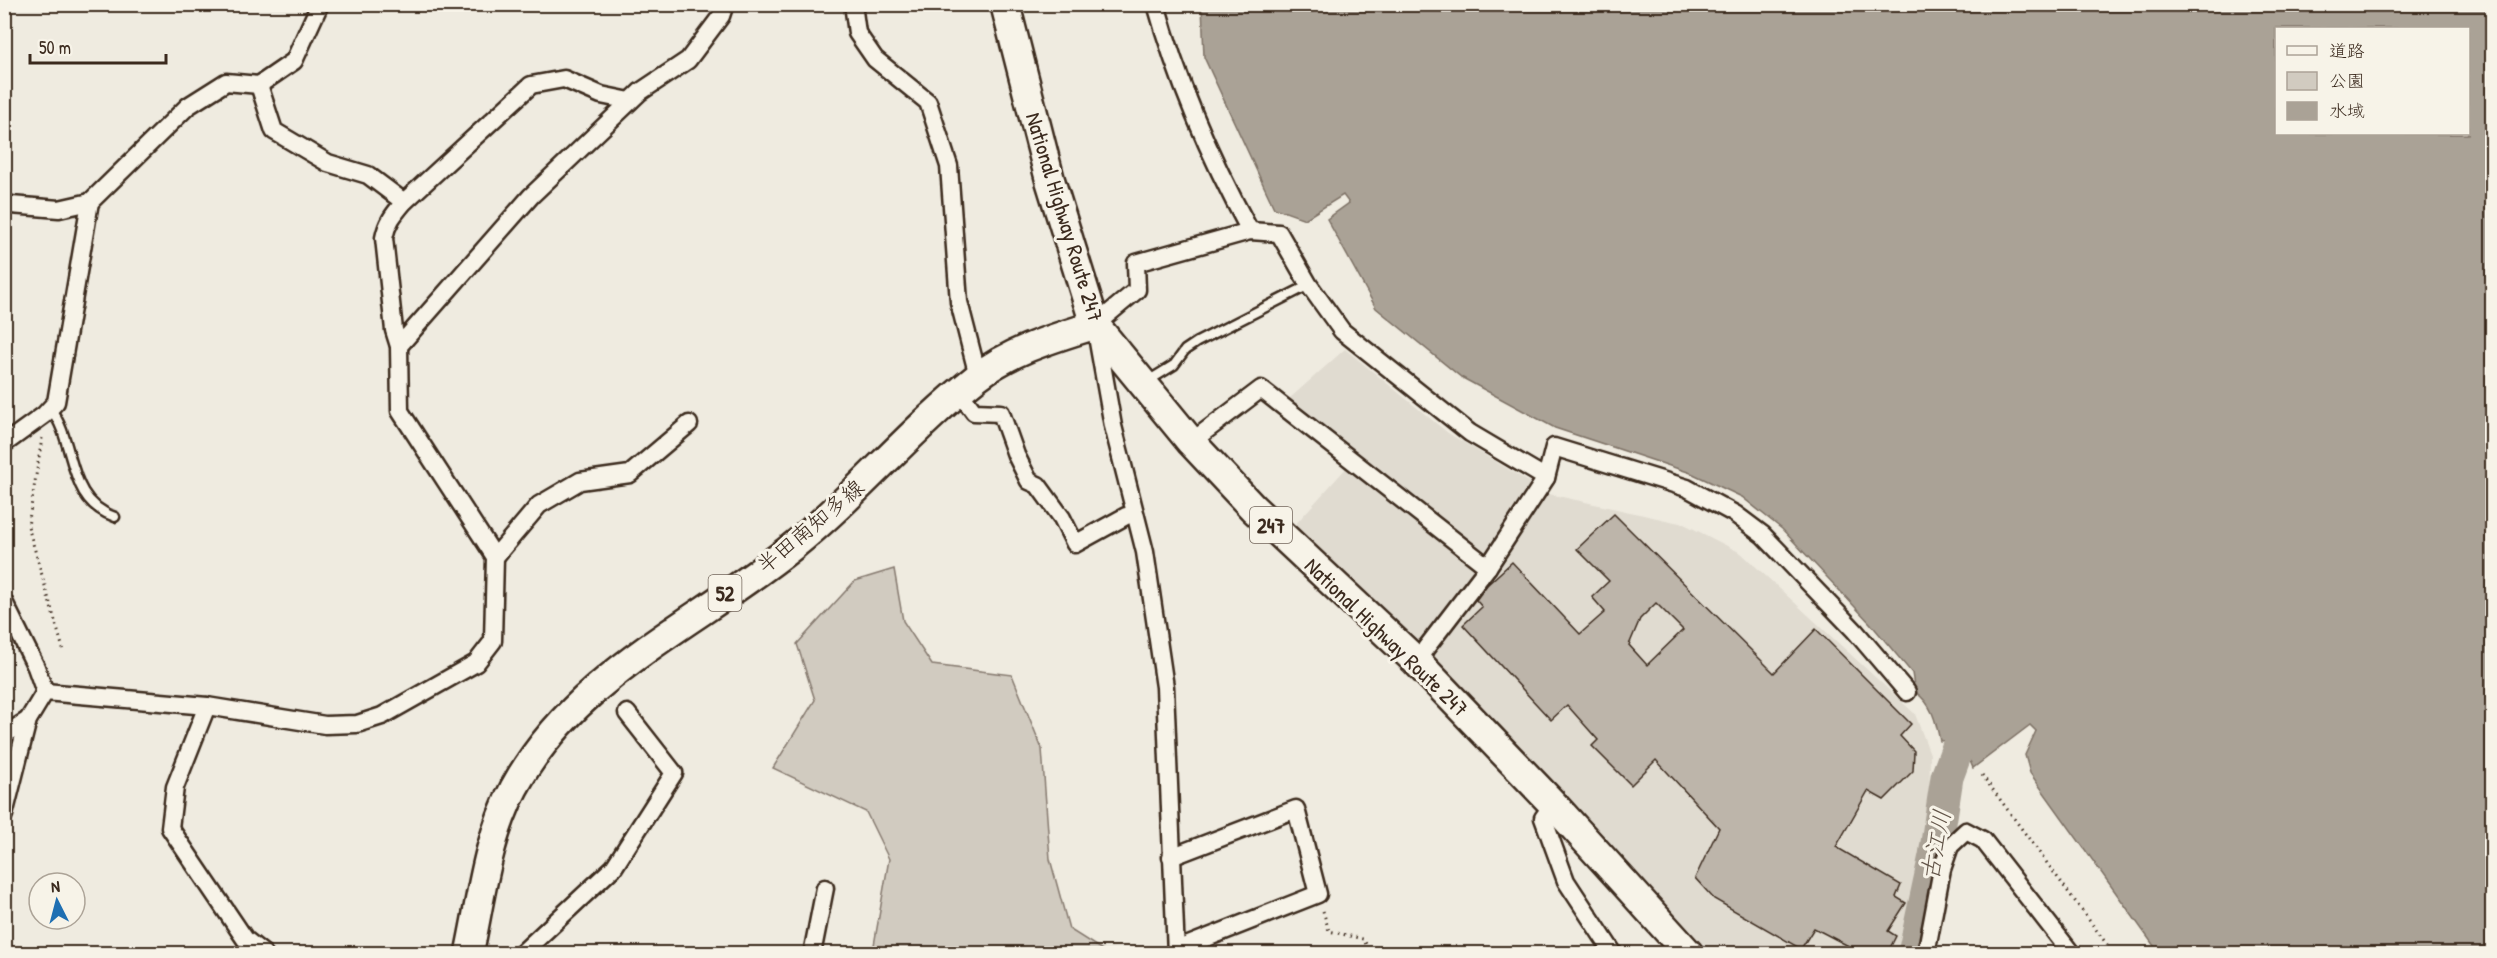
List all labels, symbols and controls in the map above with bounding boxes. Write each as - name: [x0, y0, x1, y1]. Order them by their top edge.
- scale bar: [30, 27, 166, 65]
- legend: [2275, 27, 2470, 135]
- text: 50 m: [39, 35, 71, 60]
- text: 道路: [2329, 38, 2365, 63]
- text: 公園: [2329, 68, 2365, 93]
- text: 水域: [2329, 98, 2365, 123]
- street label: National Highway Route 247: [1019, 109, 1111, 325]
- street label: 半田南知多線: [750, 472, 870, 580]
- road number: 247: [1250, 507, 1292, 543]
- street label: National Highway Route 247: [1299, 551, 1475, 723]
- road number: 52: [708, 575, 742, 611]
- water label: 古江川: [1912, 807, 1958, 883]
- north arrow: [27, 871, 87, 931]
- text: N: [50, 875, 61, 897]

